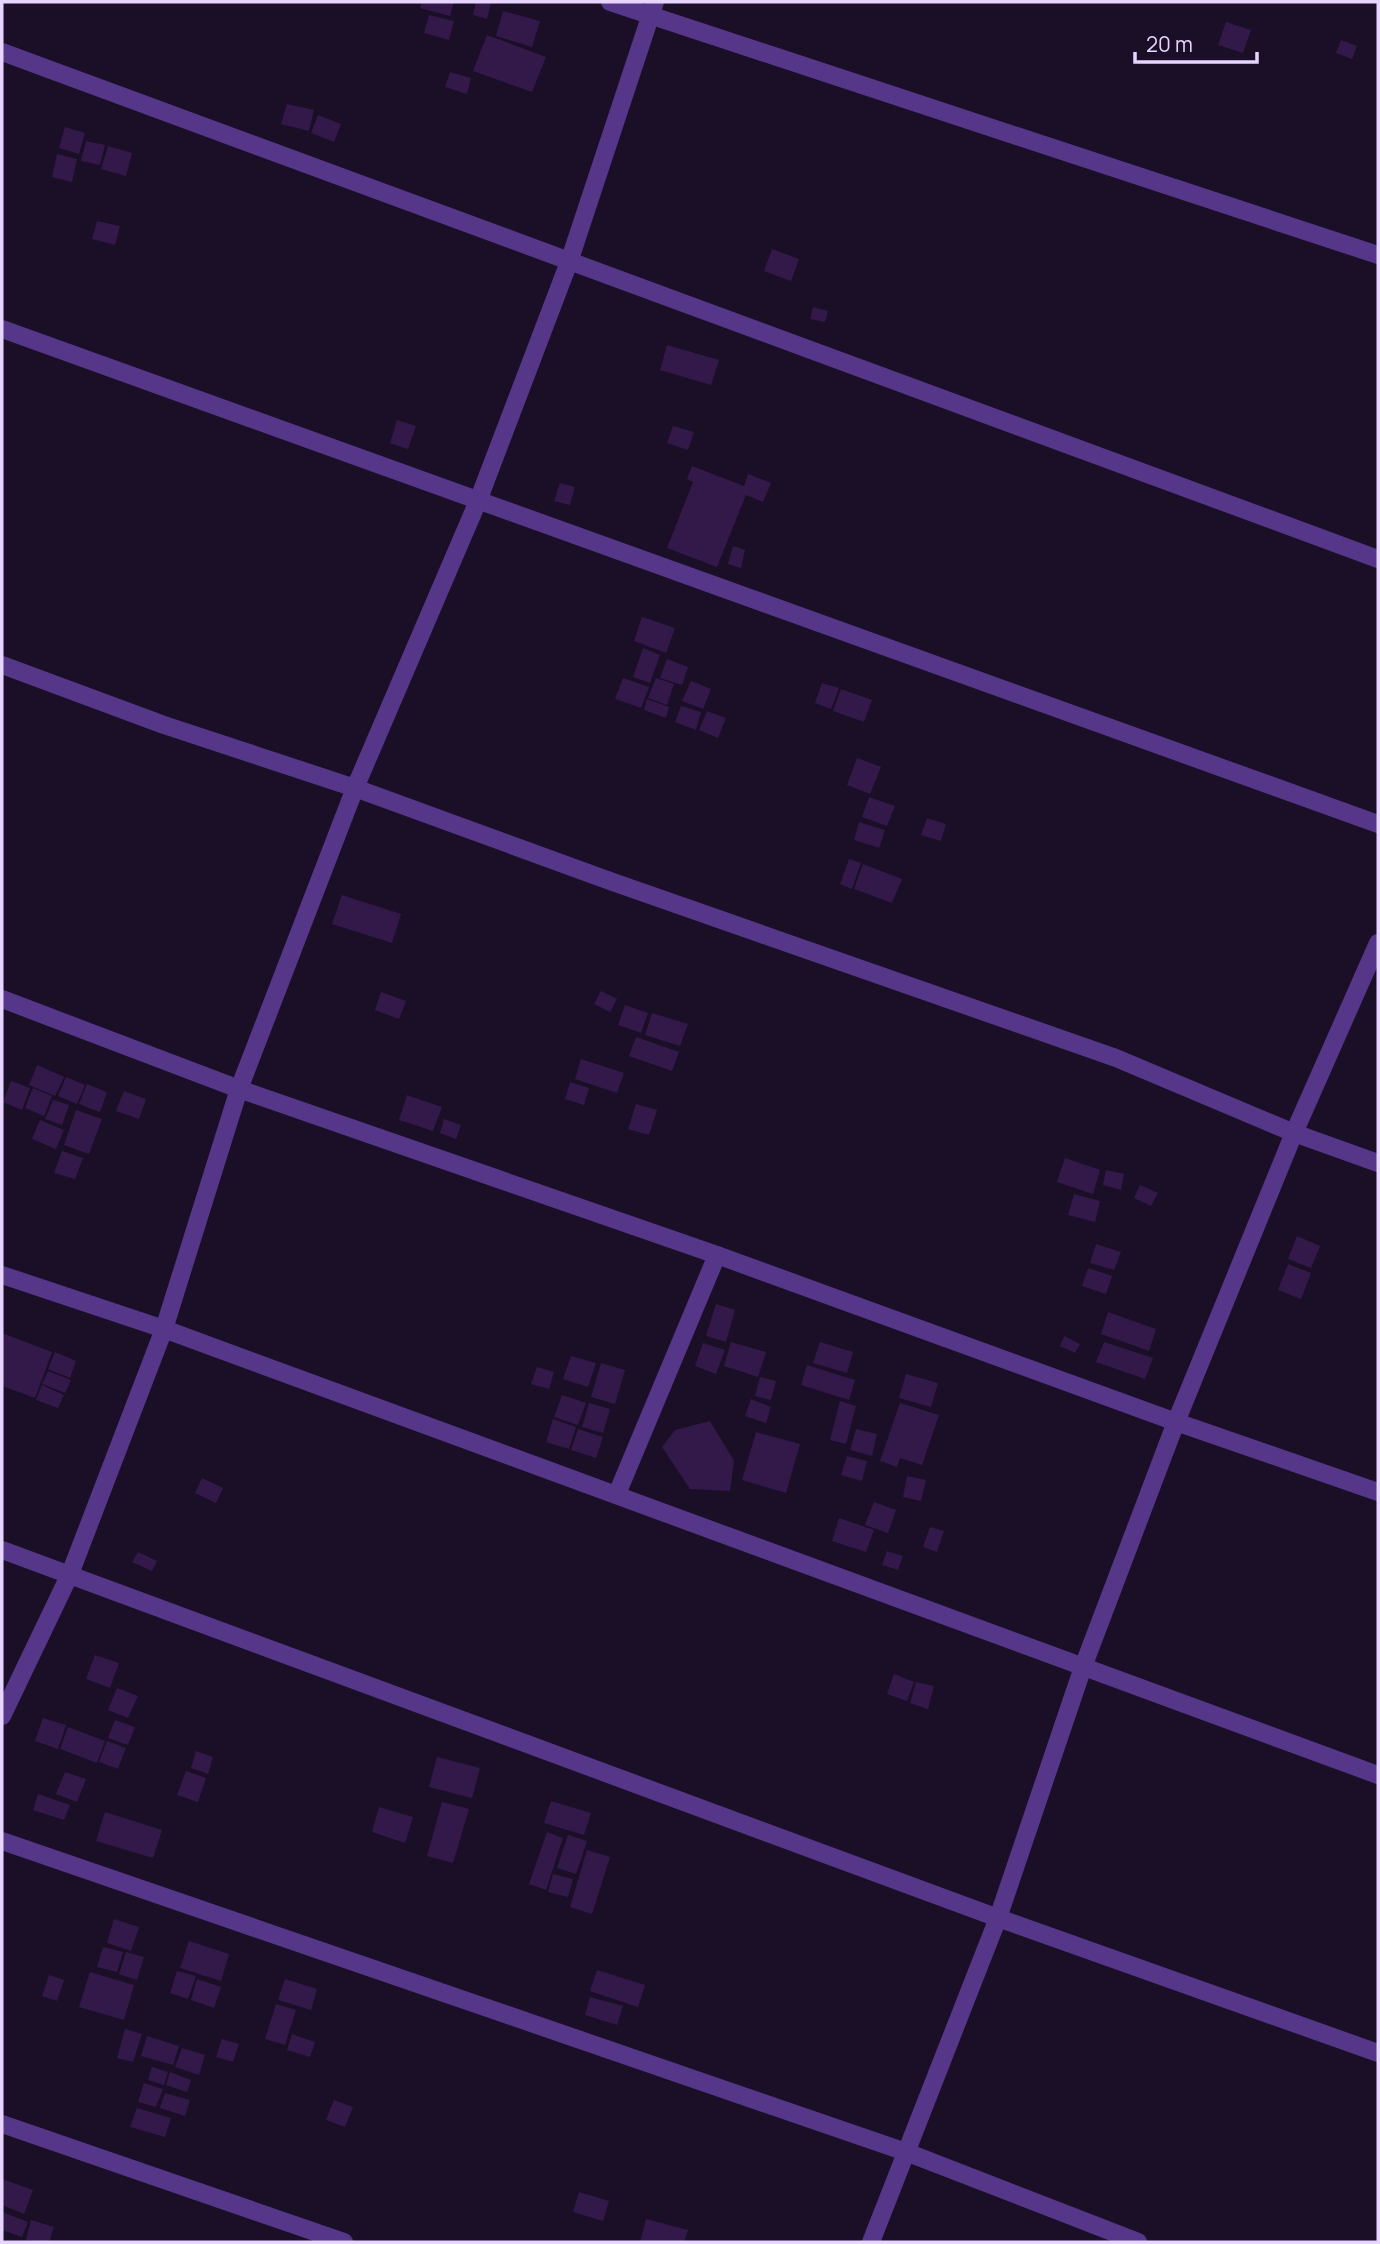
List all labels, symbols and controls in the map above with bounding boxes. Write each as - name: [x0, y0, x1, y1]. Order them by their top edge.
- scale bar: [1135, 21, 1258, 65]
- text: 20 m: [1146, 30, 1193, 58]

